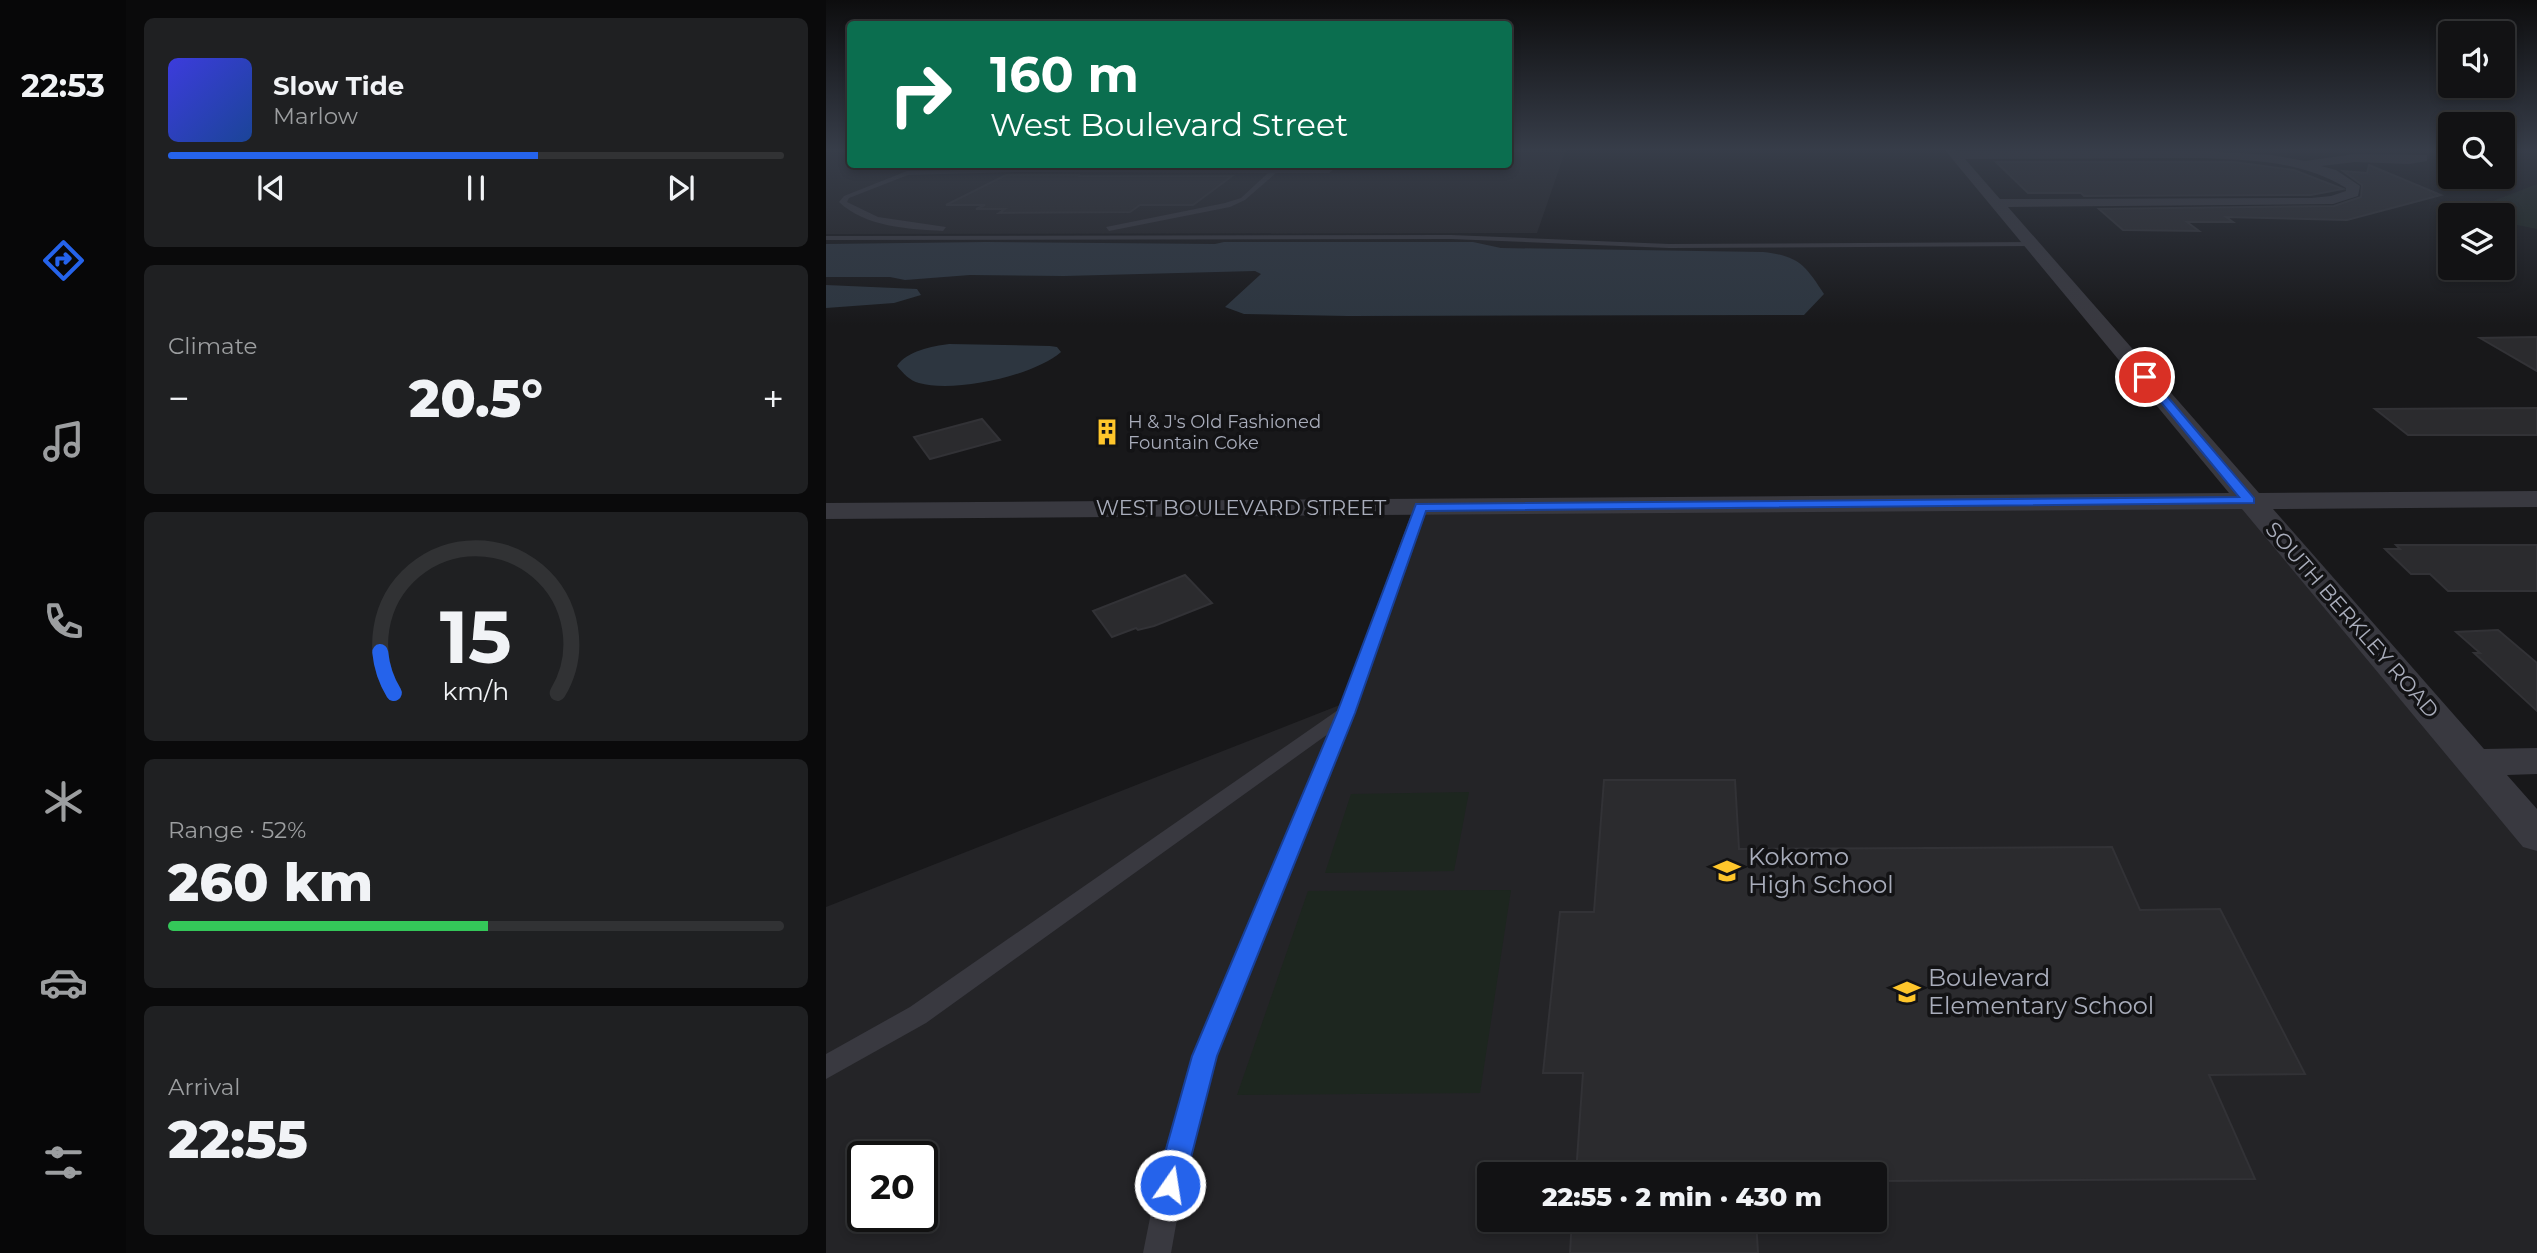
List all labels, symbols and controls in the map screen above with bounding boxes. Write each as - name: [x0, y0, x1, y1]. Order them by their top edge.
- map controls: [2438, 21, 2515, 280]
- button: sound: [2438, 21, 2515, 98]
- text: 160 m: [990, 45, 1139, 104]
- icon: right: [875, 49, 966, 140]
- text: 22:53: [21, 66, 105, 105]
- text: Slow Tide: [273, 70, 404, 102]
- text: Marlow: [273, 102, 358, 130]
- text: West Boulevard Street: [990, 105, 1348, 144]
- button: search: [2438, 112, 2515, 189]
- icon: previous: [252, 169, 290, 207]
- icon: pause: [457, 169, 495, 207]
- icon: next: [662, 169, 700, 207]
- button: layers: [2438, 203, 2515, 280]
- icon: directions: [39, 236, 88, 285]
- text: Climate: [168, 332, 257, 360]
- pin: [2115, 347, 2175, 407]
- icon: arrive: [2126, 358, 2164, 396]
- text: 20.5°: [409, 367, 543, 430]
- text: −: [168, 375, 190, 422]
- text: +: [762, 375, 784, 422]
- place label: H & J's Old Fashioned Fountain Coke: [1128, 411, 1321, 454]
- icon: music: [39, 417, 88, 466]
- building icon: H & J's Old Fashioned Fountain Coke: [1092, 417, 1122, 447]
- street label: WEST BOULEVARD STREET: [1096, 495, 1386, 520]
- street label: SOUTH BERKLEY ROAD: [2260, 517, 2444, 723]
- text: 15: [440, 593, 512, 681]
- icon: phone: [39, 597, 88, 646]
- text: km/h: [443, 675, 509, 705]
- icon: climate: [39, 777, 88, 826]
- text: Range · 52%: [168, 816, 306, 844]
- place label: Kokomo High School: [1748, 842, 1894, 899]
- text: 260 km: [168, 851, 373, 914]
- school or university icon: Kokomo High School: [1712, 856, 1742, 886]
- icon: car: [39, 958, 88, 1007]
- place label: Boulevard Elementary School: [1928, 963, 2154, 1020]
- school or university icon: Boulevard Elementary School: [1892, 977, 1922, 1007]
- text: Arrival: [168, 1073, 241, 1101]
- text: 22:55: [168, 1108, 308, 1171]
- icon: filters: [39, 1138, 88, 1187]
- speed limit sign: 20: [847, 1141, 938, 1232]
- position arrow: [1133, 1148, 1207, 1222]
- text: 22:55 · 2 min · 430 m: [1542, 1181, 1822, 1213]

